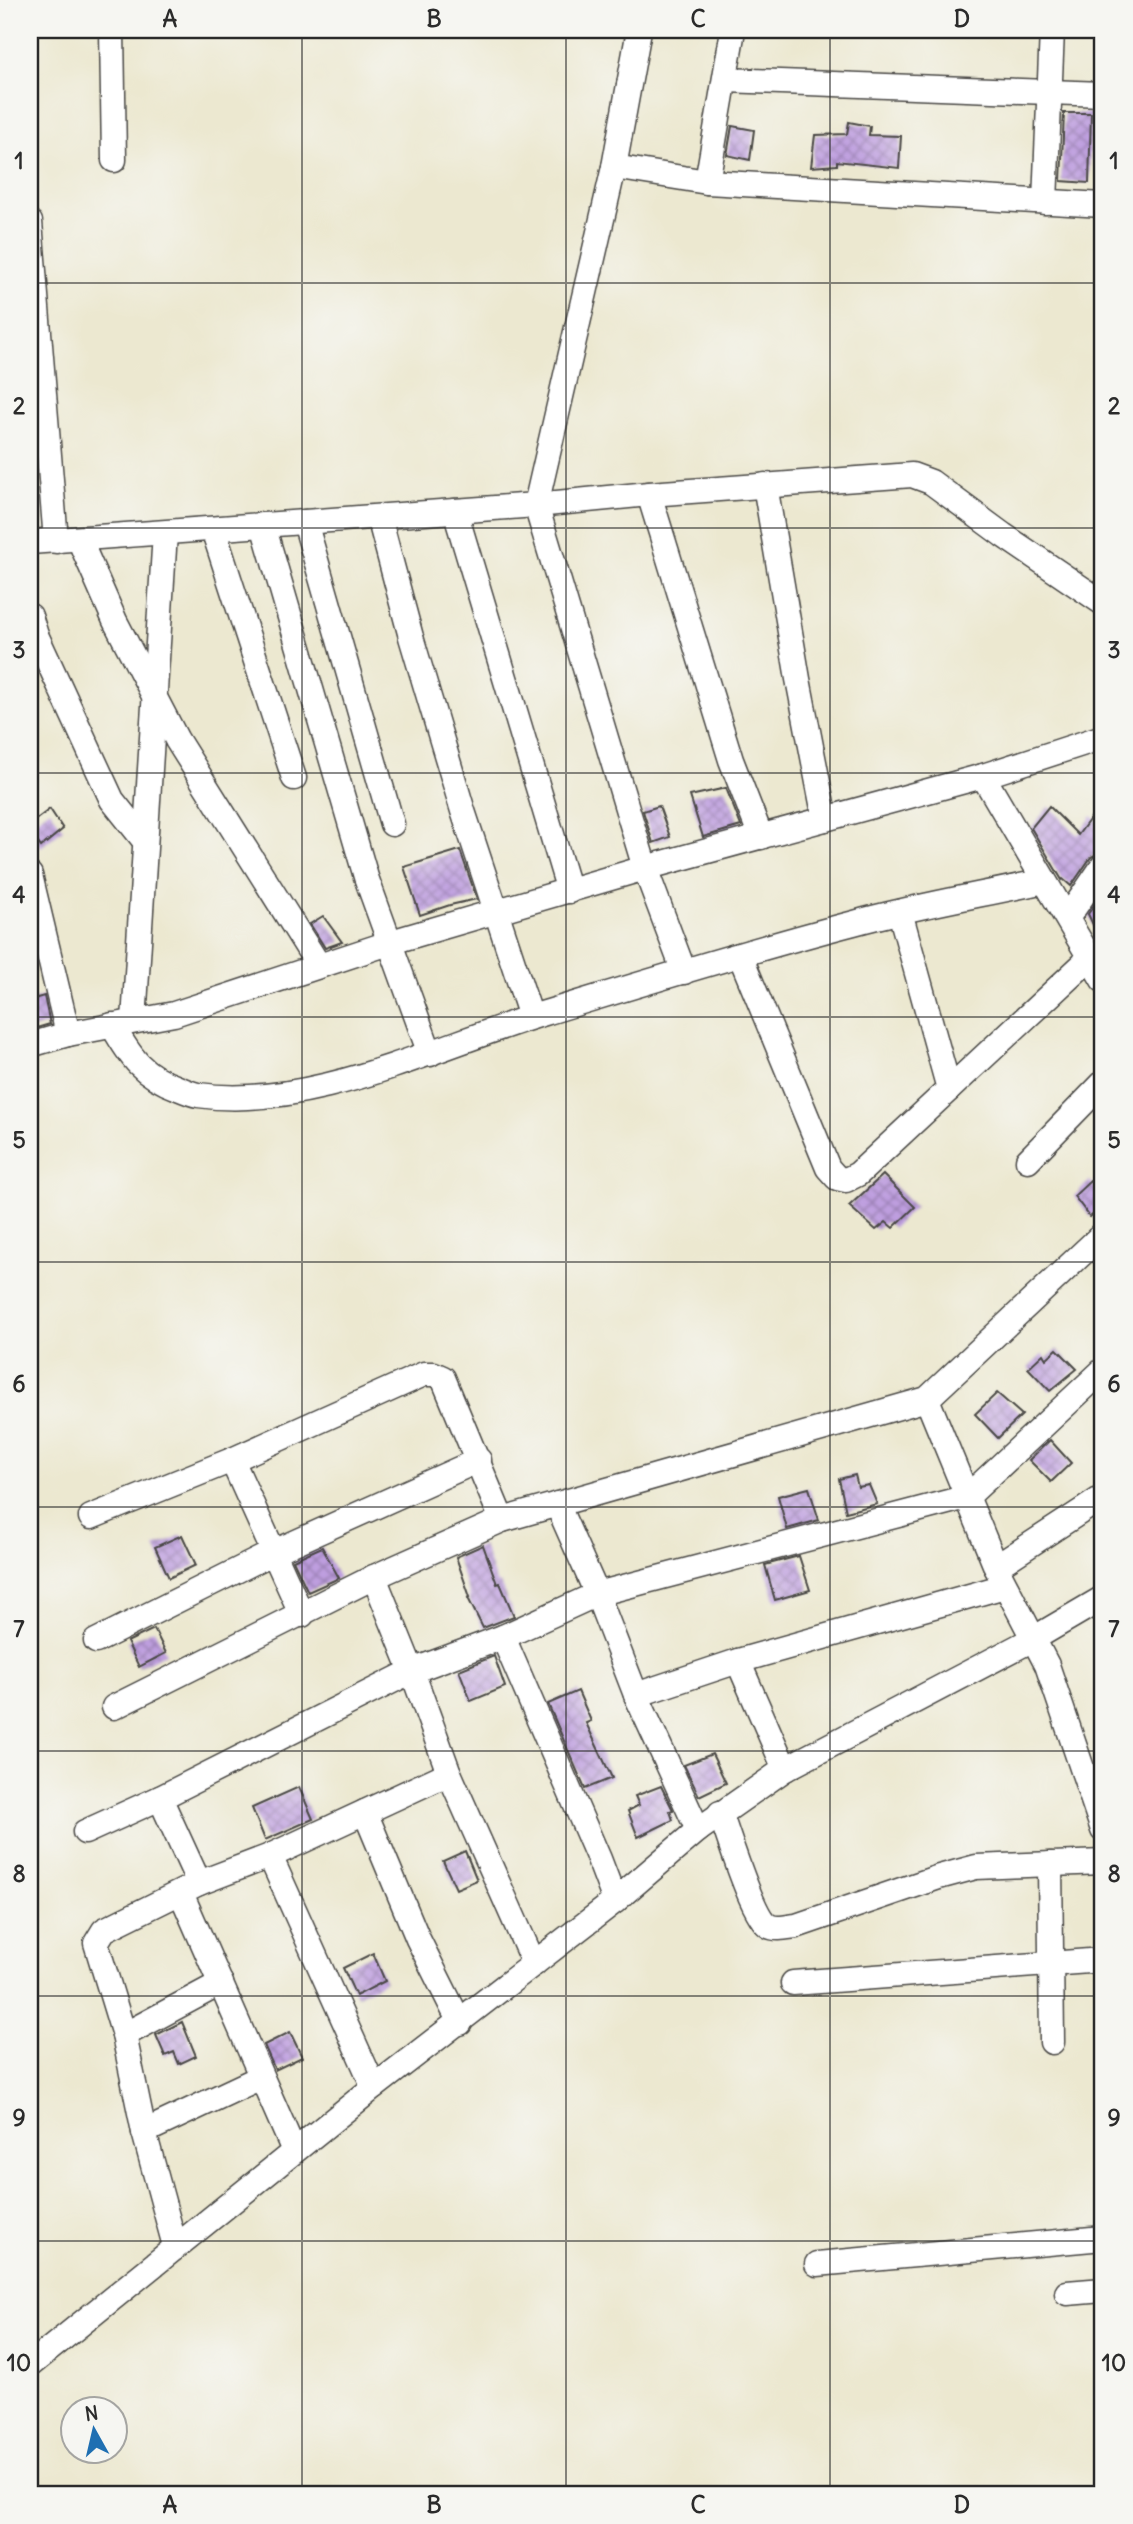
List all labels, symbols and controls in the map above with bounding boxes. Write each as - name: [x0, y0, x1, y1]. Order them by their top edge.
- text: A: [163, 4, 178, 33]
- text: B: [426, 4, 442, 33]
- text: C: [690, 4, 706, 33]
- text: D: [954, 4, 970, 33]
- text: 1: [14, 146, 24, 175]
- text: 1: [1109, 146, 1119, 175]
- text: 2: [13, 391, 26, 420]
- text: 2: [1108, 391, 1121, 420]
- text: 3: [12, 635, 26, 664]
- text: 3: [1107, 635, 1121, 664]
- text: 4: [12, 880, 26, 909]
- text: 4: [1107, 880, 1121, 909]
- text: 5: [12, 1125, 26, 1154]
- text: 5: [1107, 1125, 1121, 1154]
- text: 6: [12, 1369, 26, 1398]
- text: 6: [1107, 1369, 1121, 1398]
- text: 7: [13, 1614, 25, 1643]
- text: 7: [1108, 1614, 1120, 1643]
- text: 8: [12, 1859, 26, 1888]
- text: 8: [1107, 1859, 1121, 1888]
- text: 9: [12, 2103, 26, 2132]
- text: 9: [1107, 2103, 1121, 2132]
- text: 10: [7, 2348, 31, 2377]
- text: 10: [1102, 2348, 1126, 2377]
- north arrow: [60, 2394, 130, 2464]
- text: N: [83, 2400, 100, 2426]
- text: A: [163, 2490, 178, 2519]
- text: B: [426, 2490, 442, 2519]
- text: C: [690, 2490, 706, 2519]
- text: D: [954, 2490, 970, 2519]

